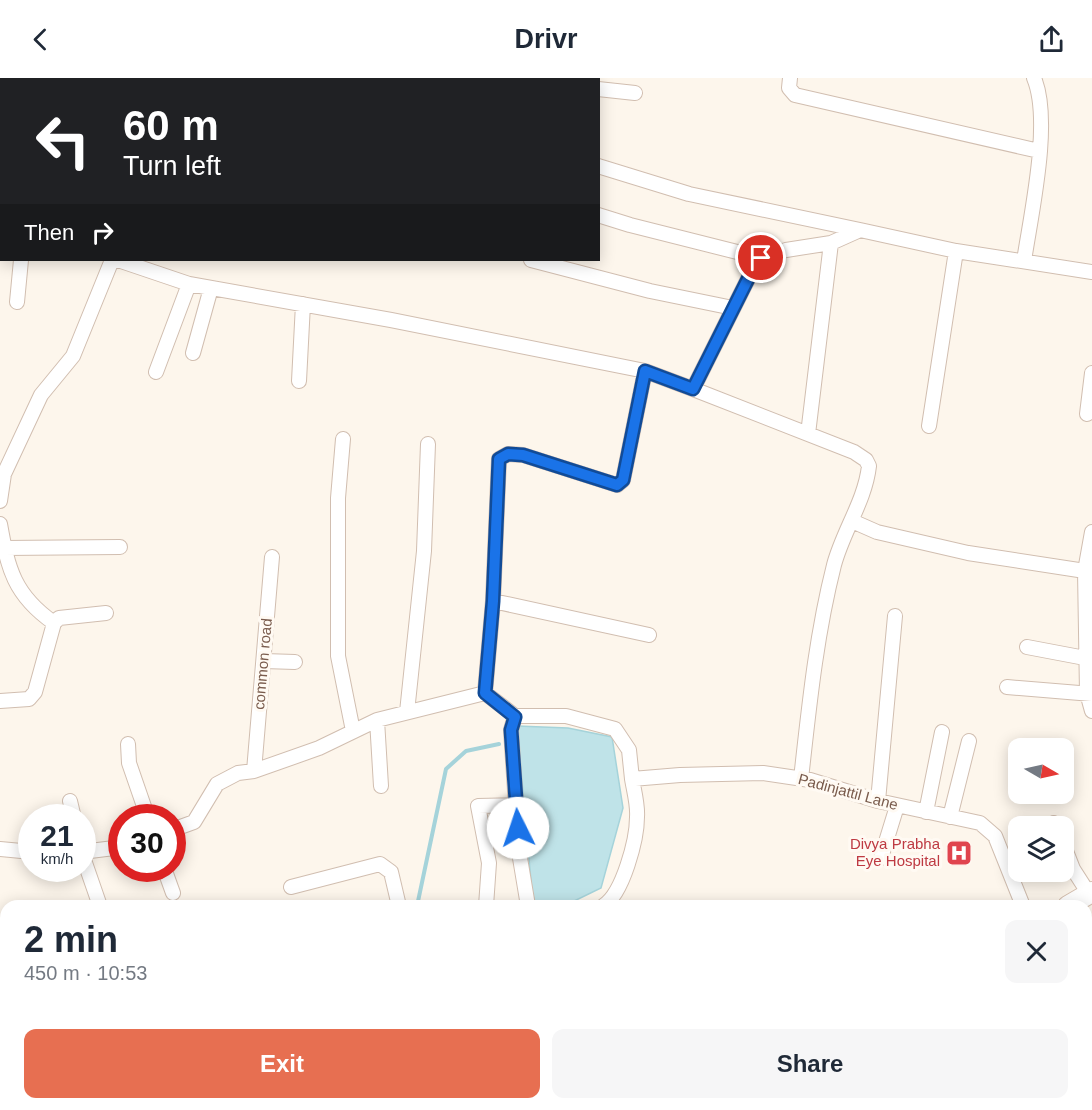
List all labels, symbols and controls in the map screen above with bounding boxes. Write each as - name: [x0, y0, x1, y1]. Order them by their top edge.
- icon: back: [24, 23, 57, 56]
- icon: share: [1035, 23, 1068, 56]
- text: Drivr: [514, 24, 578, 54]
- icon: left: [24, 102, 102, 180]
- text: 60 m: [123, 102, 219, 149]
- text: Turn left: [123, 151, 221, 181]
- icon: right: [86, 216, 119, 249]
- text: Then: [24, 220, 74, 245]
- pin: [735, 232, 786, 283]
- icon: arrive: [744, 241, 777, 274]
- street label: common road: [250, 618, 275, 710]
- north arrow: [1008, 738, 1074, 804]
- map controls: [1008, 738, 1074, 882]
- street label: Padinjattil Lane: [796, 770, 900, 813]
- position arrow: [486, 796, 550, 860]
- speed limit sign: 30: [108, 804, 186, 882]
- button: layers: [1008, 816, 1074, 882]
- text: 21: [40, 819, 74, 852]
- place label: Divya Prabha Eye Hospital: [850, 835, 941, 869]
- hospital icon: Divya Prabha Eye Hospital: [944, 838, 974, 868]
- text: km/h: [41, 850, 73, 867]
- text: 2 min: [24, 919, 118, 960]
- button: close: [1005, 920, 1068, 983]
- text: 450 m · 10:53: [24, 962, 147, 984]
- button: Exit: [24, 1029, 540, 1098]
- button: Share: [552, 1029, 1068, 1098]

